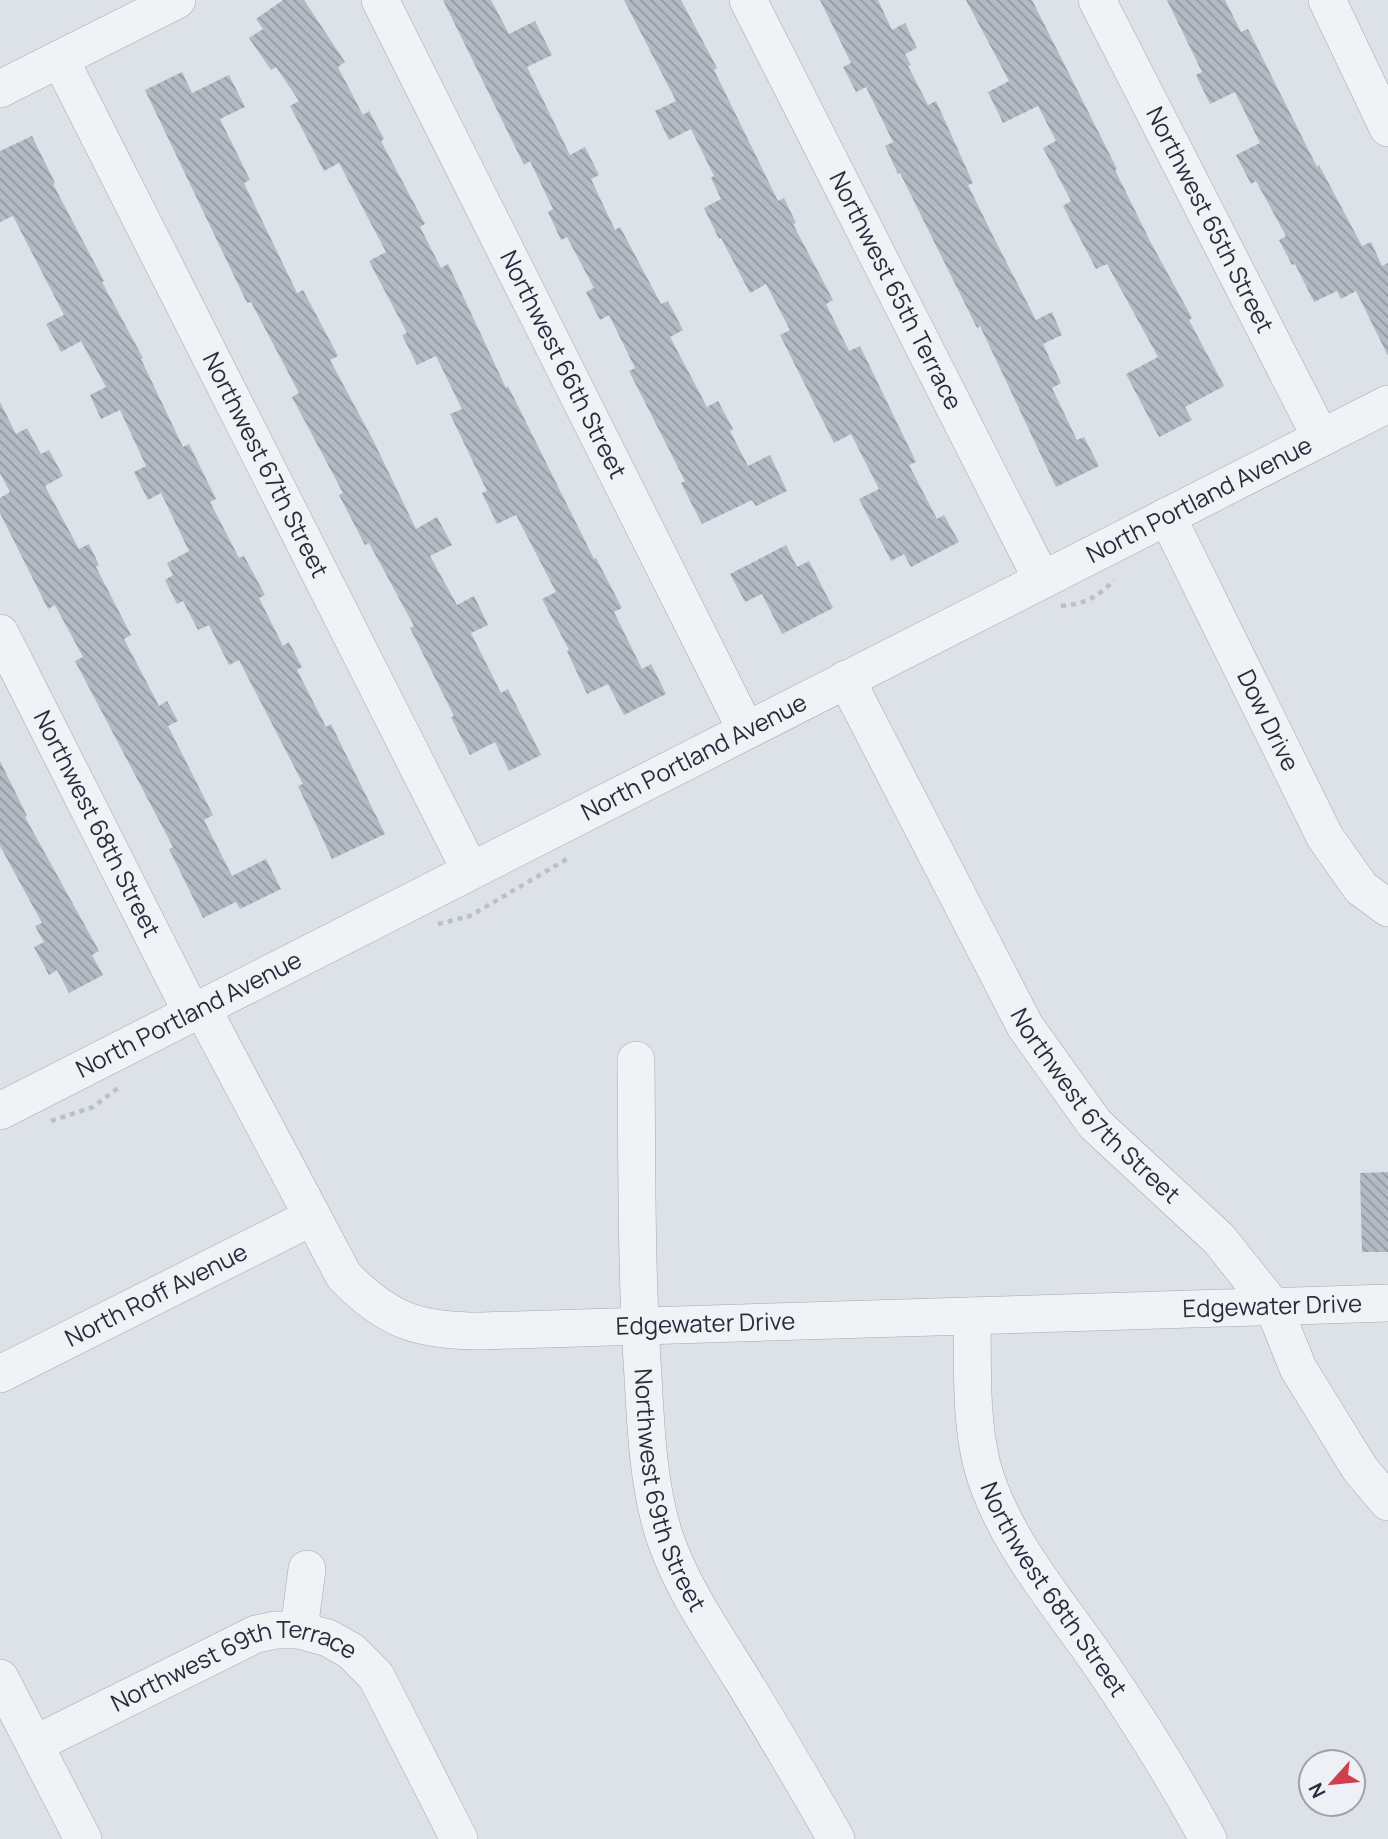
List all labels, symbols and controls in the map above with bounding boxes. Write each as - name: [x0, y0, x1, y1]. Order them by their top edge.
- street label: Northwest 65th Street: [1139, 100, 1282, 338]
- street label: Northwest 65th Terrace: [822, 165, 971, 415]
- street label: Northwest 66th Street: [493, 244, 635, 484]
- street label: Northwest 67th Street: [196, 346, 337, 583]
- street label: North Portland Avenue: [1080, 427, 1317, 570]
- street label: Dow Drive: [1230, 664, 1308, 776]
- street label: North Portland Avenue: [575, 685, 812, 827]
- street label: Northwest 68th Street: [27, 704, 169, 942]
- street label: North Portland Avenue: [70, 942, 307, 1085]
- street label: Northwest 67th Street: [1004, 1002, 1188, 1210]
- street label: North Roff Avenue: [59, 1234, 253, 1354]
- street label: Edgewater Drive: [1182, 1286, 1362, 1324]
- street label: Edgewater Drive: [615, 1303, 796, 1342]
- street label: Northwest 69th Street: [627, 1367, 715, 1617]
- street label: Northwest 68th Street: [974, 1477, 1136, 1703]
- street label: Northwest 69th Terrace: [105, 1612, 364, 1719]
- north arrow: [1297, 1748, 1367, 1818]
- text: N: [1302, 1779, 1332, 1803]

